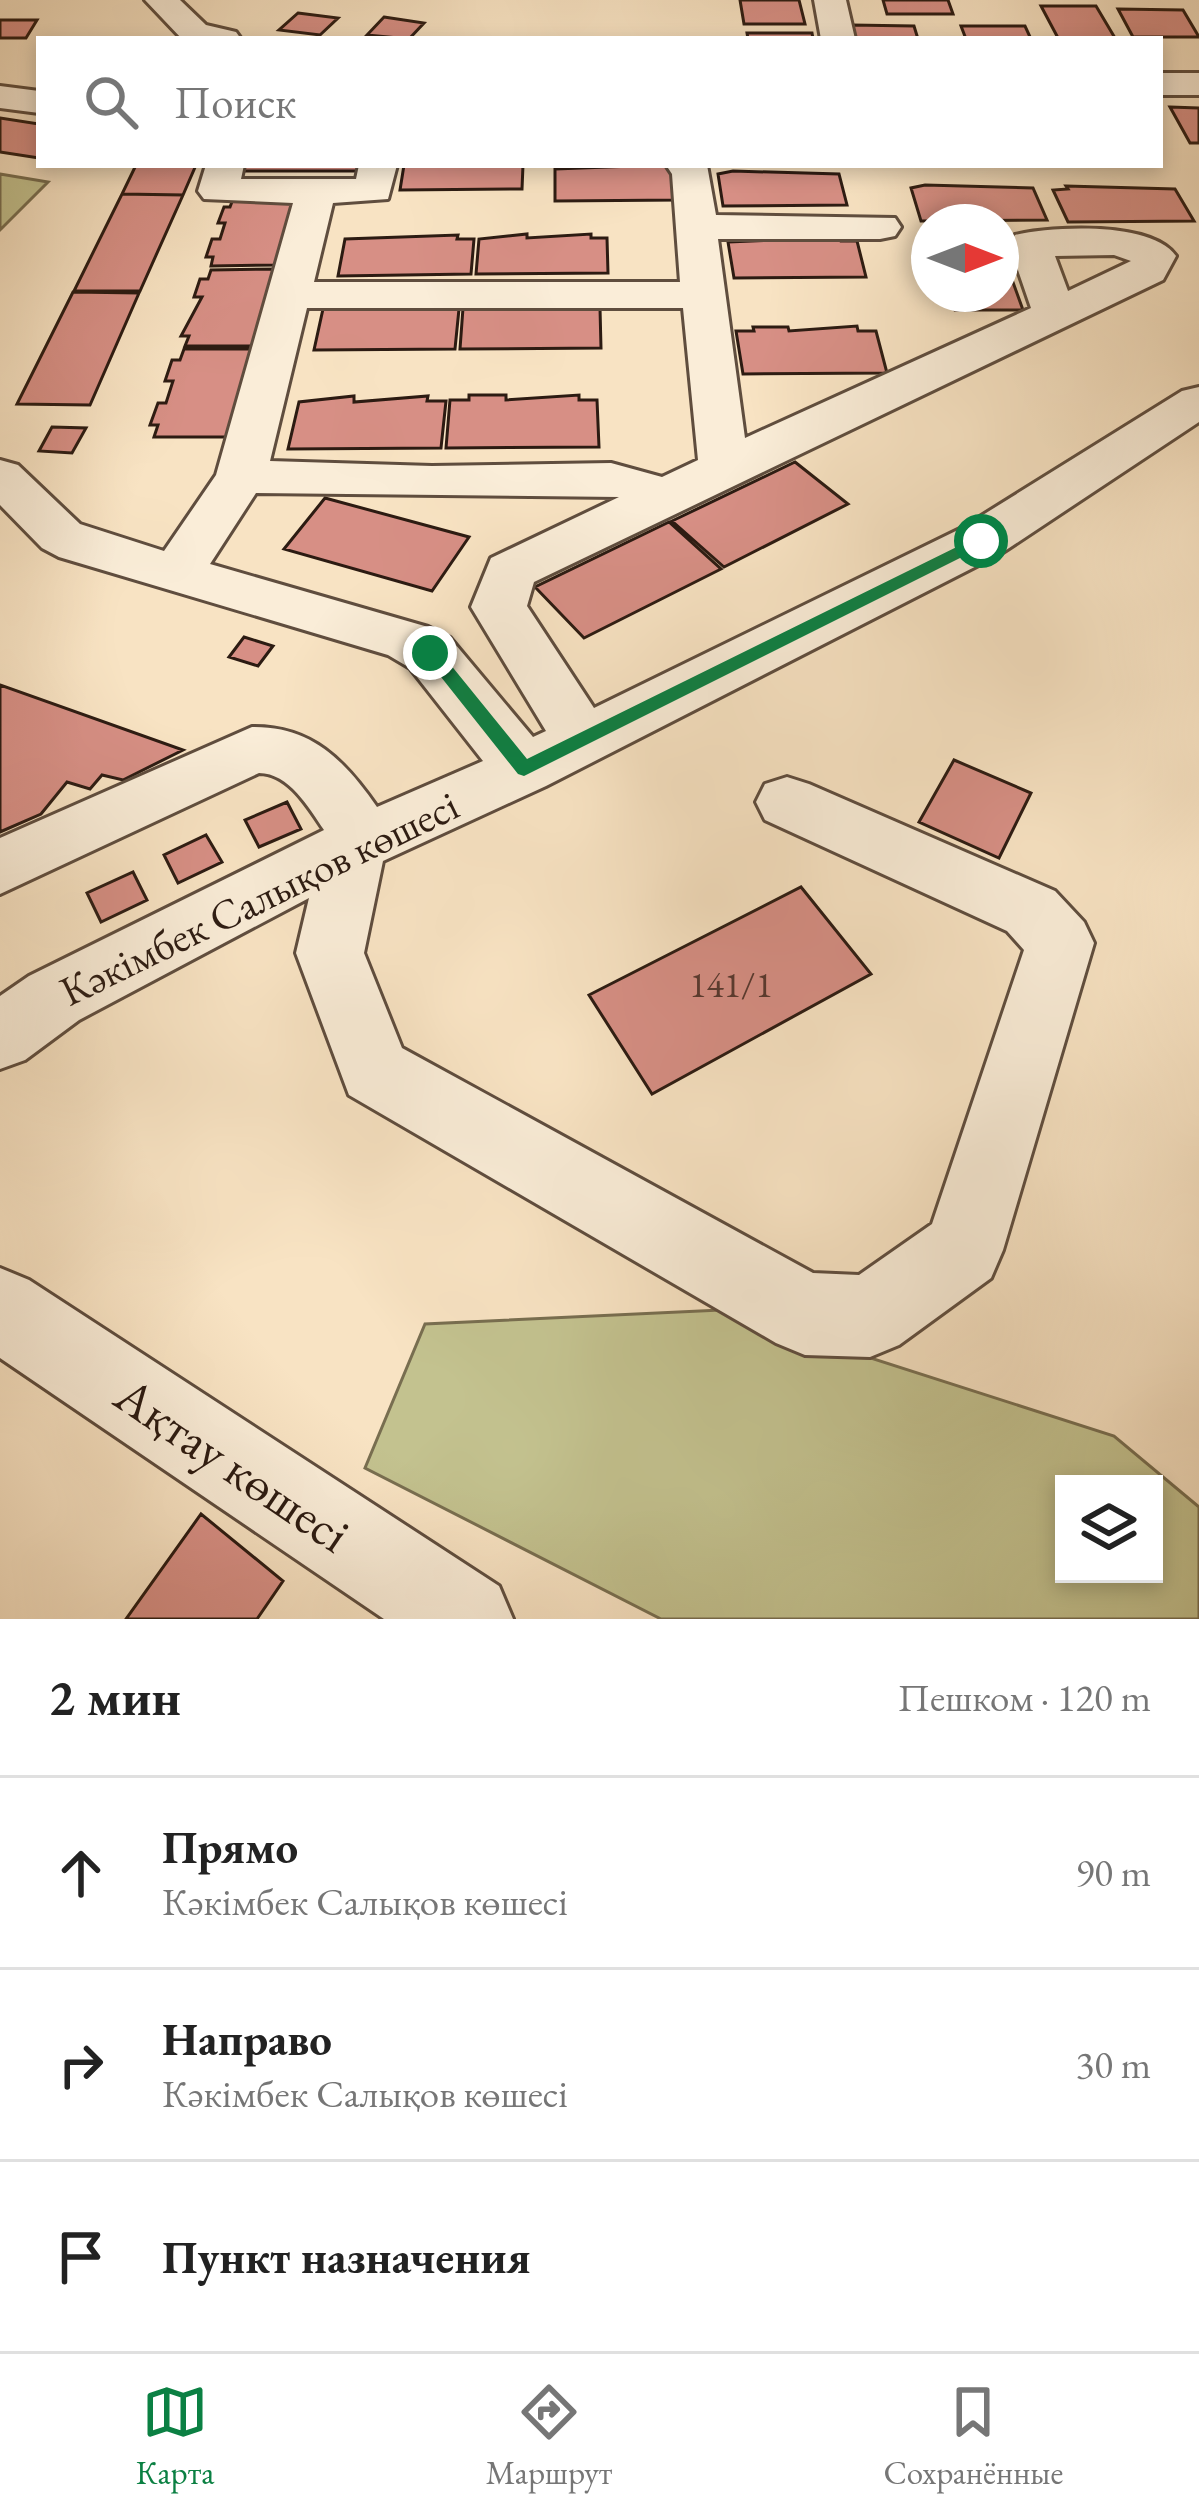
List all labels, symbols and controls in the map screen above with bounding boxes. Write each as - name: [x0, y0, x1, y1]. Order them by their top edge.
- search box: [36, 36, 1163, 168]
- icon: search: [78, 69, 144, 135]
- text: Поиск: [174, 73, 296, 131]
- north arrow: [911, 204, 1019, 312]
- route start: [954, 514, 1008, 568]
- route end: [403, 626, 457, 680]
- street label: Кәкімбек Салықов көшесі: [51, 777, 467, 1019]
- house number: 141/1: [689, 961, 773, 1008]
- street label: Ақтау көшесі: [102, 1361, 363, 1567]
- map controls: [1055, 1475, 1163, 1583]
- button: layers: [1055, 1475, 1163, 1583]
- text: 2 мин: [48, 1664, 181, 1730]
- text: Пешком · 120 m: [898, 1672, 1151, 1723]
- text: Прямо: [162, 1818, 298, 1876]
- icon: ahead: [48, 1840, 114, 1906]
- text: 90 m: [1075, 1847, 1151, 1898]
- text: Кәкімбек Салықов көшесі: [162, 1876, 568, 1927]
- text: Направо: [162, 2010, 332, 2068]
- icon: right: [48, 2032, 114, 2098]
- text: 30 m: [1075, 2039, 1151, 2090]
- text: Кәкімбек Салықов көшесі: [162, 2068, 568, 2119]
- icon: arrive: [48, 2224, 114, 2290]
- text: Пункт назначения: [162, 2228, 531, 2286]
- tab: Карта: [136, 2379, 214, 2494]
- tab: Маршрут: [486, 2379, 612, 2494]
- tab: Сохранённые: [883, 2379, 1063, 2494]

